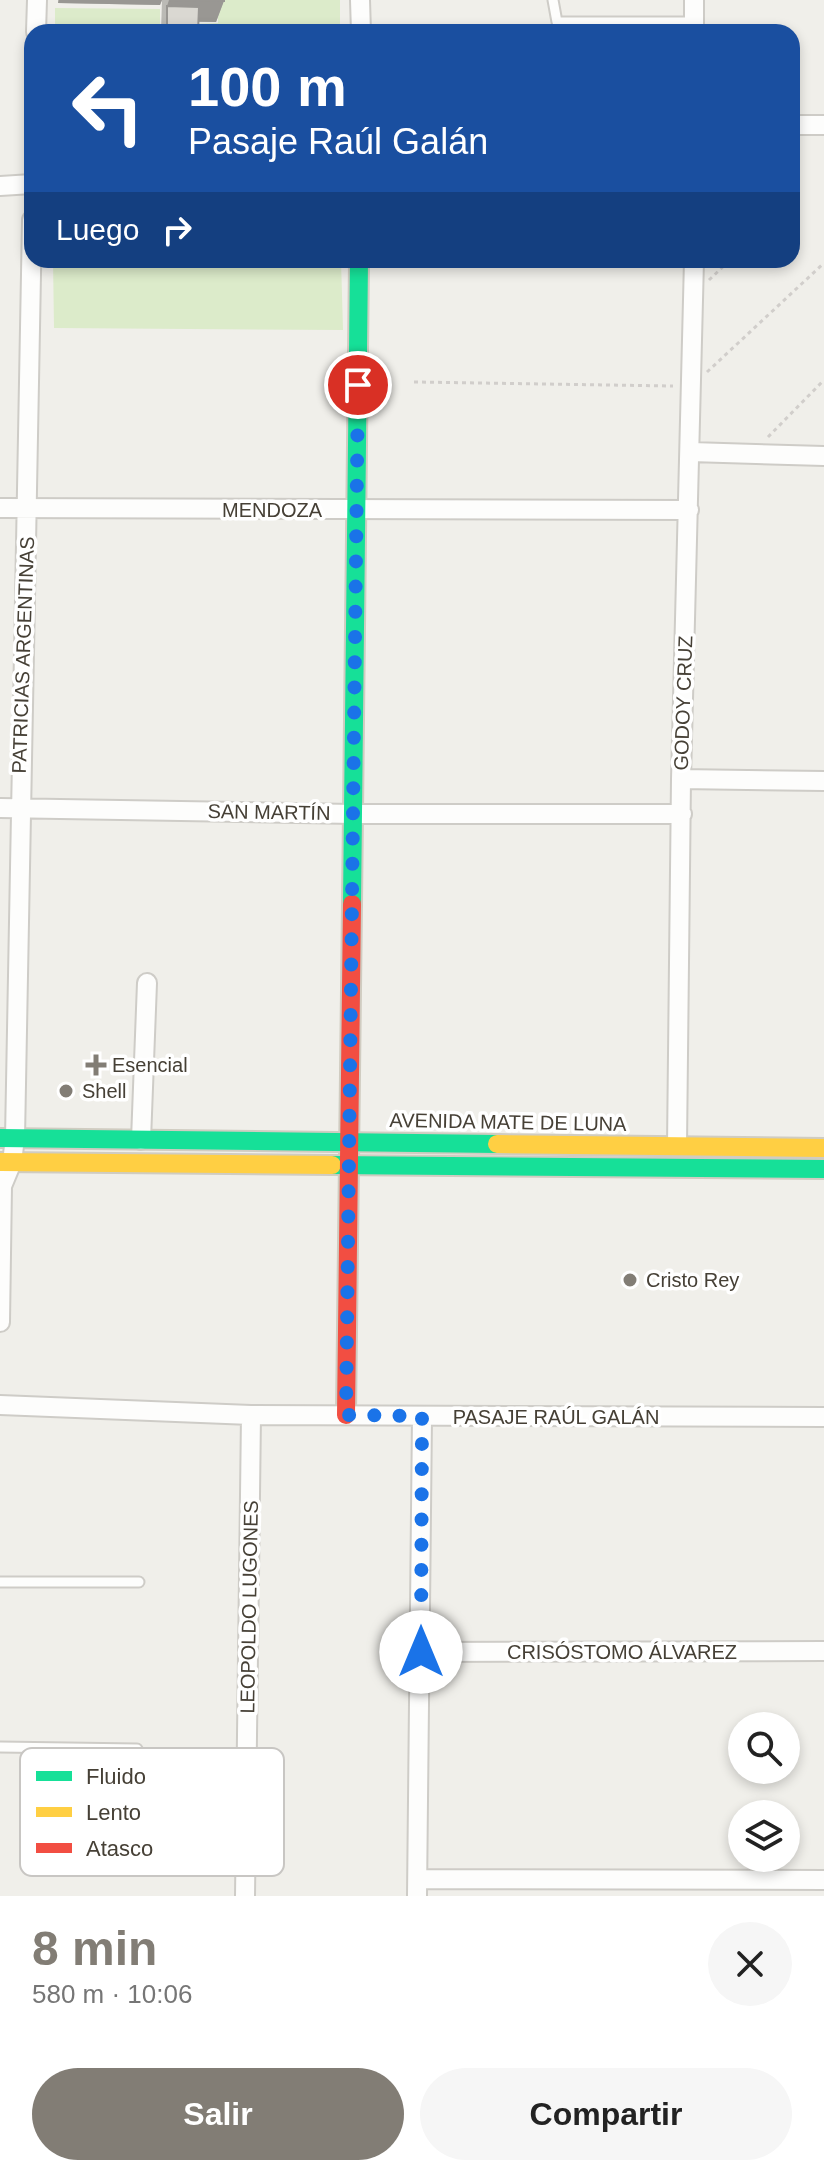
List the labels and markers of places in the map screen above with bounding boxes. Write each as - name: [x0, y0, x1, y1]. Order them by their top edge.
- pin: [324, 351, 392, 419]
- place label: Esencial: [112, 1054, 188, 1076]
- marker: Esencial: [87, 1056, 105, 1074]
- place label: Shell: [82, 1080, 126, 1102]
- marker: Shell: [57, 1082, 75, 1100]
- place label: Cristo Rey: [646, 1269, 739, 1291]
- marker: Cristo Rey: [621, 1271, 639, 1289]

